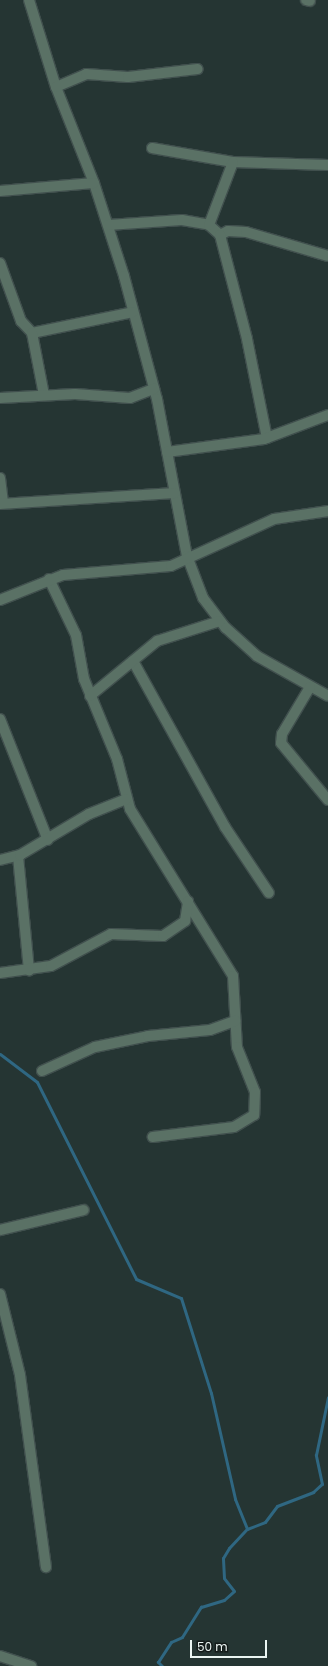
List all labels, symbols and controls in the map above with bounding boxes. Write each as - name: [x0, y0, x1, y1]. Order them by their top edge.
- scale bar: [192, 1632, 269, 1658]
- text: 50 m: [197, 1638, 228, 1655]

